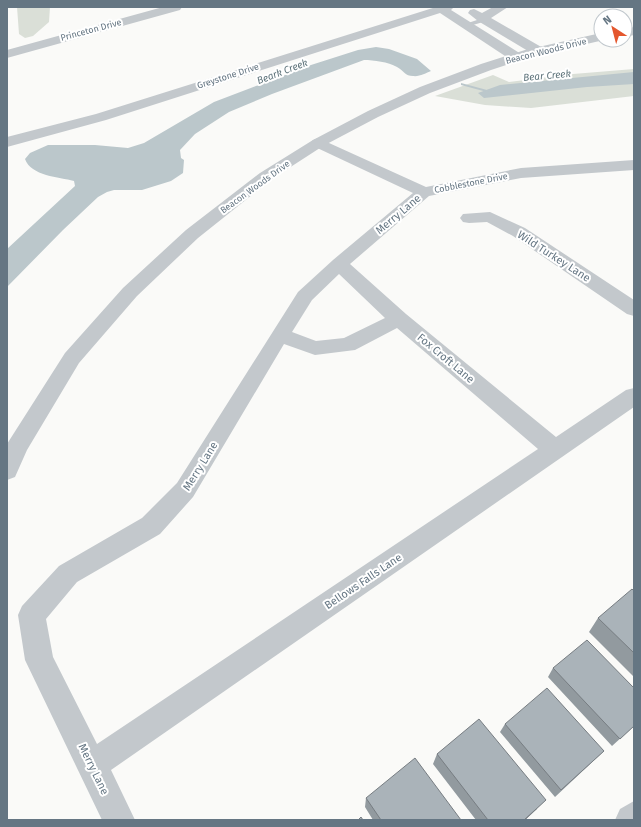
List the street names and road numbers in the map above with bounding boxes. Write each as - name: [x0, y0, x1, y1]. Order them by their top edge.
- street label: Princeton Drive: [60, 17, 123, 43]
- street label: Beacon Woods Drive: [504, 36, 588, 66]
- street label: Greystone Drive: [196, 61, 260, 91]
- street label: Beacon Woods Drive: [218, 158, 292, 215]
- street label: Cobblestone Drive: [433, 171, 509, 195]
- street label: Merry Lane: [373, 192, 424, 237]
- street label: Wild Turkey Lane: [515, 228, 593, 285]
- street label: Fox Croft Lane: [415, 331, 477, 386]
- street label: Merry Lane: [180, 439, 221, 493]
- street label: Bellows Falls Lane: [322, 551, 404, 612]
- street label: Merry Lane: [76, 742, 111, 797]

